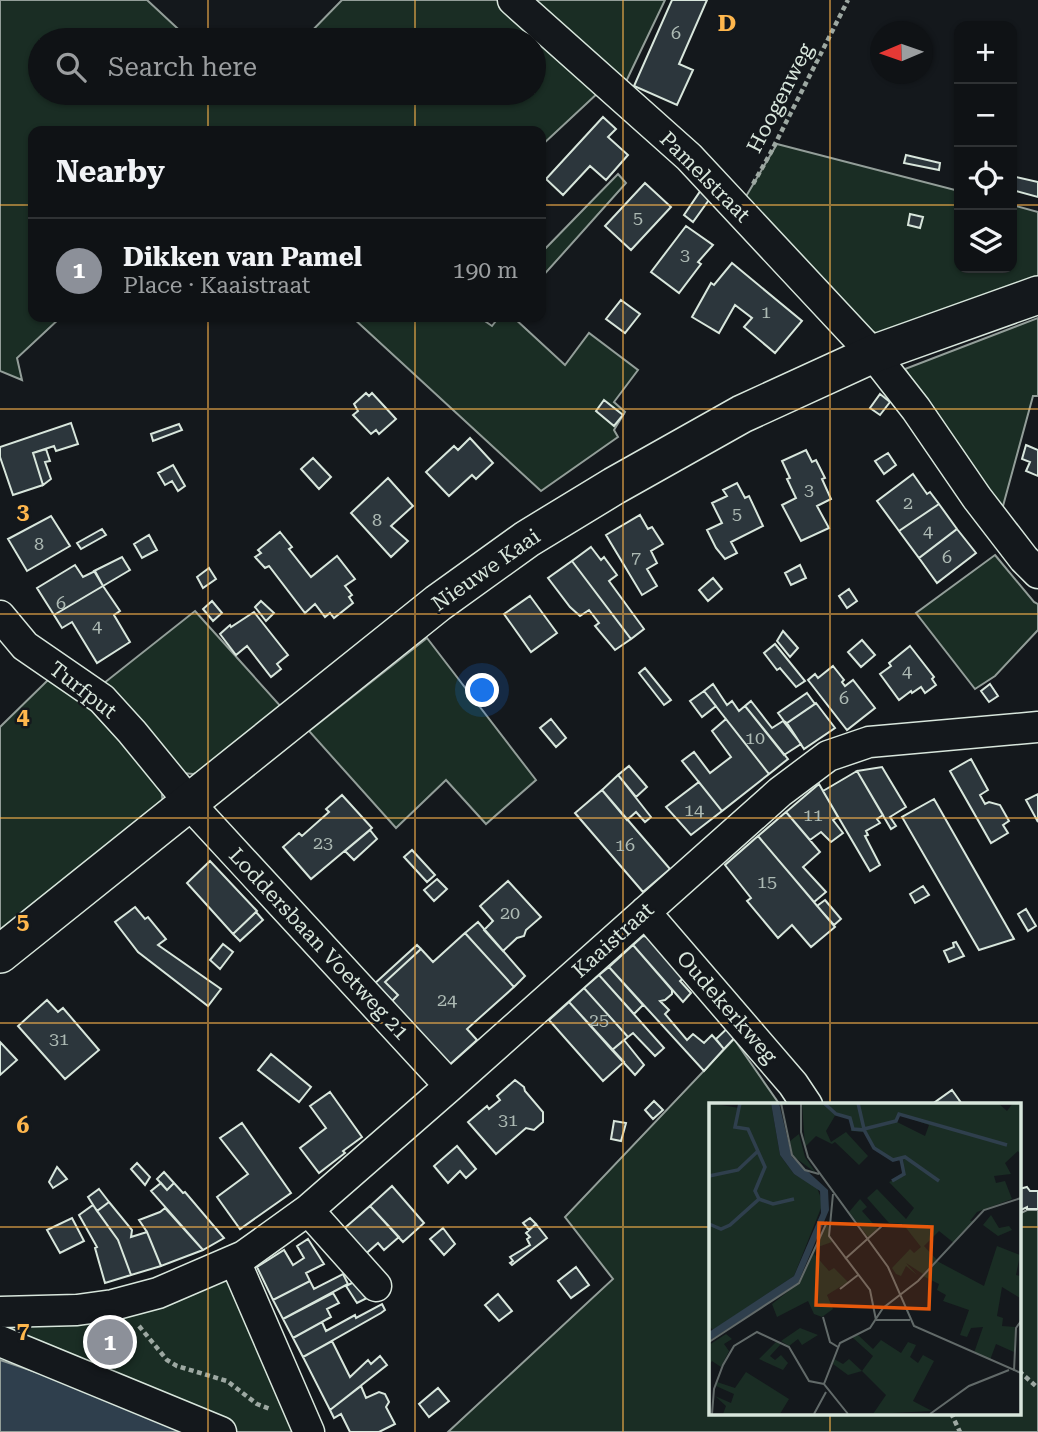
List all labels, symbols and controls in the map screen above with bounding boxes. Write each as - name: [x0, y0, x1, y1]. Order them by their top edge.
- text: D: [718, 10, 736, 37]
- north arrow: [870, 21, 933, 84]
- map controls: [954, 21, 1017, 273]
- button: +: [954, 21, 1017, 84]
- house number: 6: [671, 22, 681, 43]
- search box: [28, 28, 546, 105]
- street label: Hoogenweg: [742, 39, 818, 157]
- icon: search: [52, 48, 90, 86]
- text: Search here: [108, 52, 257, 82]
- button: −: [954, 84, 1017, 147]
- street label: Pamelstraat: [655, 127, 755, 227]
- button: locate: [954, 147, 1017, 210]
- text: Nearby: [56, 154, 165, 189]
- house number: 5: [633, 207, 643, 228]
- button: layers: [954, 210, 1017, 273]
- text: Dikken van Pamel: [123, 242, 362, 272]
- house number: 3: [680, 244, 690, 265]
- text: 1: [73, 257, 85, 284]
- text: 190 m: [453, 257, 518, 284]
- text: Place · Kaaistraat: [123, 272, 310, 299]
- house number: 1: [761, 301, 771, 322]
- house number: 3: [804, 479, 814, 500]
- house number: 2: [903, 492, 913, 513]
- text: 3: [17, 498, 30, 525]
- house number: 5: [732, 503, 742, 524]
- house number: 8: [372, 509, 382, 530]
- house number: 4: [923, 520, 933, 541]
- street label: Nieuwe Kaai: [427, 524, 545, 616]
- house number: 8: [34, 533, 44, 554]
- house number: 6: [942, 546, 952, 567]
- house number: 7: [631, 547, 641, 568]
- house number: 6: [56, 592, 66, 613]
- house number: 4: [92, 615, 102, 636]
- street label: Turfput: [45, 656, 121, 724]
- house number: 4: [902, 660, 912, 681]
- your location: [465, 673, 499, 707]
- house number: 6: [839, 687, 849, 708]
- text: 4: [17, 703, 30, 730]
- house number: 10: [745, 727, 765, 748]
- house number: 14: [684, 799, 704, 820]
- house number: 11: [803, 804, 823, 825]
- house number: 23: [313, 832, 333, 853]
- house number: 16: [615, 834, 635, 855]
- street label: Loddersbaan Voetweg 21: [224, 843, 414, 1045]
- house number: 15: [757, 871, 777, 892]
- street label: Kaaistraat: [568, 897, 659, 983]
- house number: 20: [500, 902, 520, 923]
- text: 5: [17, 908, 30, 935]
- street label: Oudekerkweg: [672, 946, 782, 1068]
- house number: 24: [437, 989, 457, 1010]
- house number: 25: [589, 1009, 609, 1030]
- house number: 31: [49, 1028, 69, 1049]
- inset map: [709, 1103, 1020, 1414]
- house number: 31: [498, 1109, 518, 1130]
- text: 6: [17, 1112, 30, 1139]
- pin: 1: [87, 1316, 133, 1368]
- text: 7: [17, 1317, 30, 1344]

